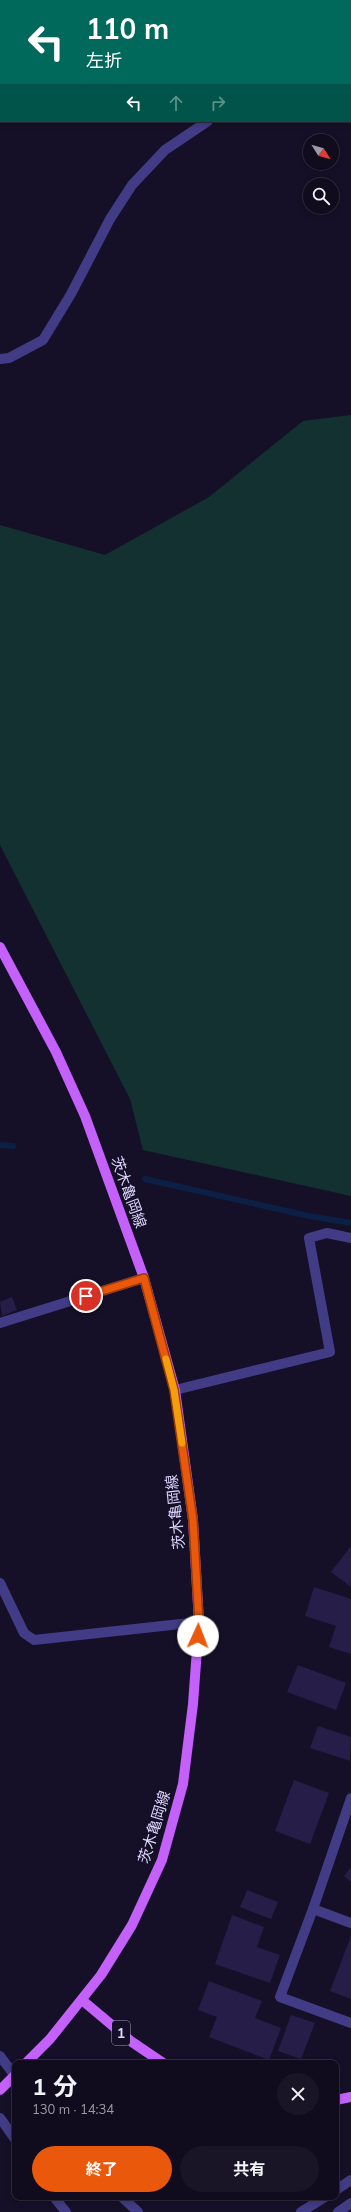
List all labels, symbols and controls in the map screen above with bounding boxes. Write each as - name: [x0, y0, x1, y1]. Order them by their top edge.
- text: 110 m: [86, 11, 169, 46]
- icon: left: [20, 16, 72, 68]
- text: 左折: [86, 49, 122, 72]
- icon: left: [123, 92, 145, 114]
- icon: ahead: [165, 92, 187, 114]
- icon: right: [207, 92, 229, 114]
- north arrow: [303, 134, 339, 170]
- map controls: [303, 134, 339, 214]
- button: search: [303, 178, 339, 214]
- street label: 茨木亀岡線: [107, 1154, 151, 1230]
- pin: [69, 1279, 103, 1313]
- icon: arrive: [75, 1285, 97, 1307]
- street label: 茨木亀岡線: [162, 1474, 188, 1550]
- position arrow: [177, 1615, 219, 1657]
- street label: 茨木亀岡線: [134, 1788, 174, 1866]
- road number: 1: [112, 2021, 130, 2045]
- text: 1 分: [32, 2071, 77, 2101]
- button: close: [277, 2073, 319, 2115]
- text: 130 m · 14:34: [32, 2101, 114, 2117]
- button: 終了: [32, 2146, 172, 2192]
- button: 共有: [180, 2146, 319, 2192]

